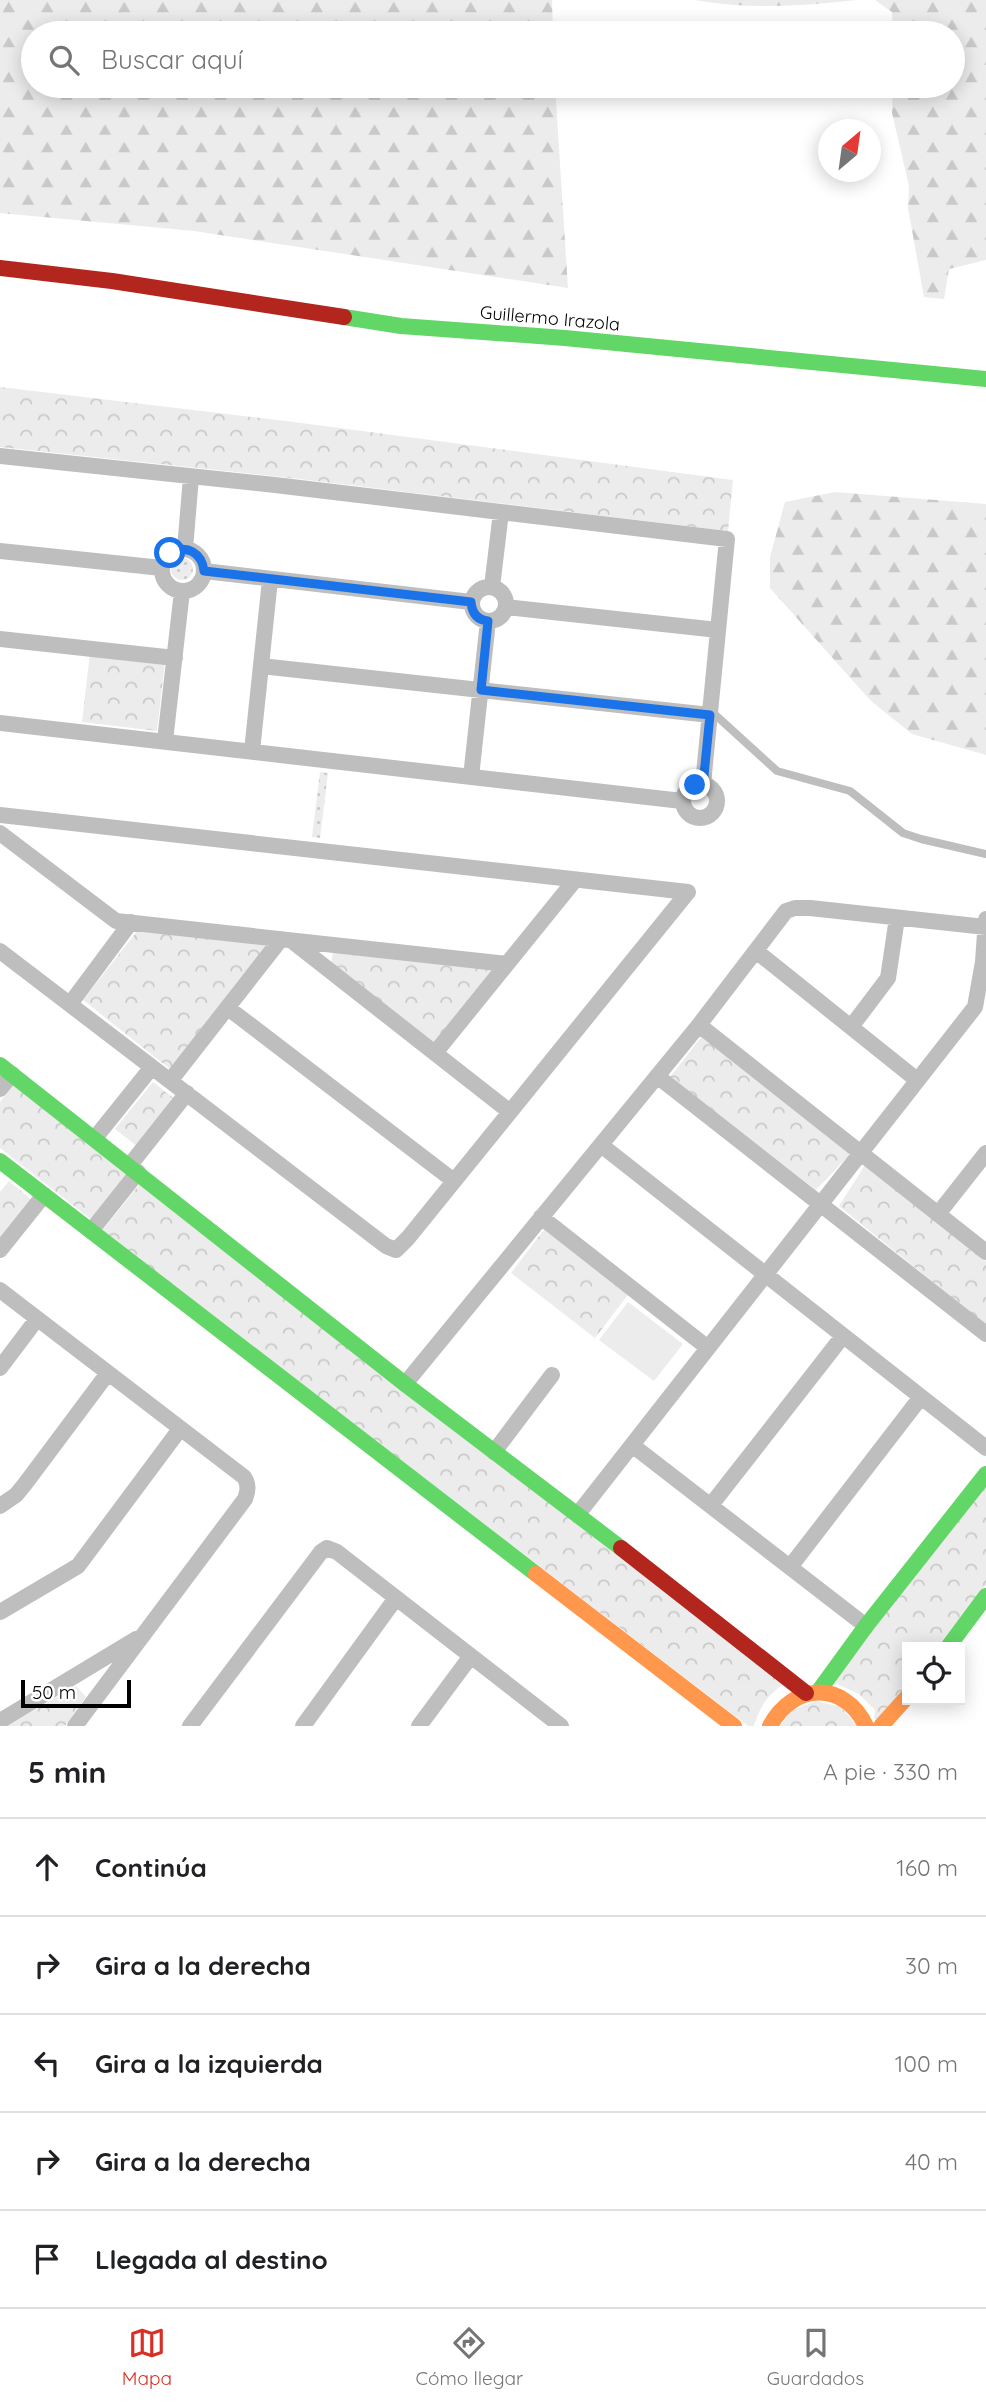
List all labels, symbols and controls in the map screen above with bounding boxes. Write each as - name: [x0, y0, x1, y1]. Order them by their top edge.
- search box: [21, 21, 965, 98]
- icon: search: [45, 41, 83, 79]
- text: Buscar aquí: [101, 43, 243, 76]
- north arrow: [818, 119, 881, 182]
- street label: Guillermo Irazola: [479, 300, 621, 336]
- route start: [154, 537, 185, 568]
- route end: [679, 769, 710, 800]
- map controls: [902, 1642, 965, 1705]
- button: locate: [902, 1642, 965, 1705]
- scale bar: [21, 1677, 131, 1709]
- text: 50 m: [32, 1680, 76, 1704]
- text: 5 min: [28, 1753, 106, 1791]
- text: A pie · 330 m: [823, 1757, 958, 1786]
- icon: ahead: [28, 1848, 66, 1886]
- text: Continúa: [95, 1851, 207, 1884]
- text: 160 m: [896, 1853, 958, 1882]
- icon: right: [28, 1946, 66, 1984]
- text: Gira a la derecha: [95, 1949, 311, 1982]
- text: 30 m: [905, 1951, 958, 1980]
- icon: left: [28, 2044, 66, 2082]
- text: Gira a la izquierda: [95, 2047, 323, 2080]
- text: 100 m: [895, 2049, 958, 2078]
- icon: right: [28, 2142, 66, 2180]
- text: Gira a la derecha: [95, 2145, 311, 2178]
- text: 40 m: [905, 2147, 958, 2176]
- icon: arrive: [28, 2240, 66, 2278]
- text: Llegada al destino: [95, 2243, 328, 2276]
- tab: Mapa: [122, 2324, 172, 2390]
- tab: Cómo llegar: [416, 2324, 523, 2390]
- tab: Guardados: [767, 2324, 864, 2390]

